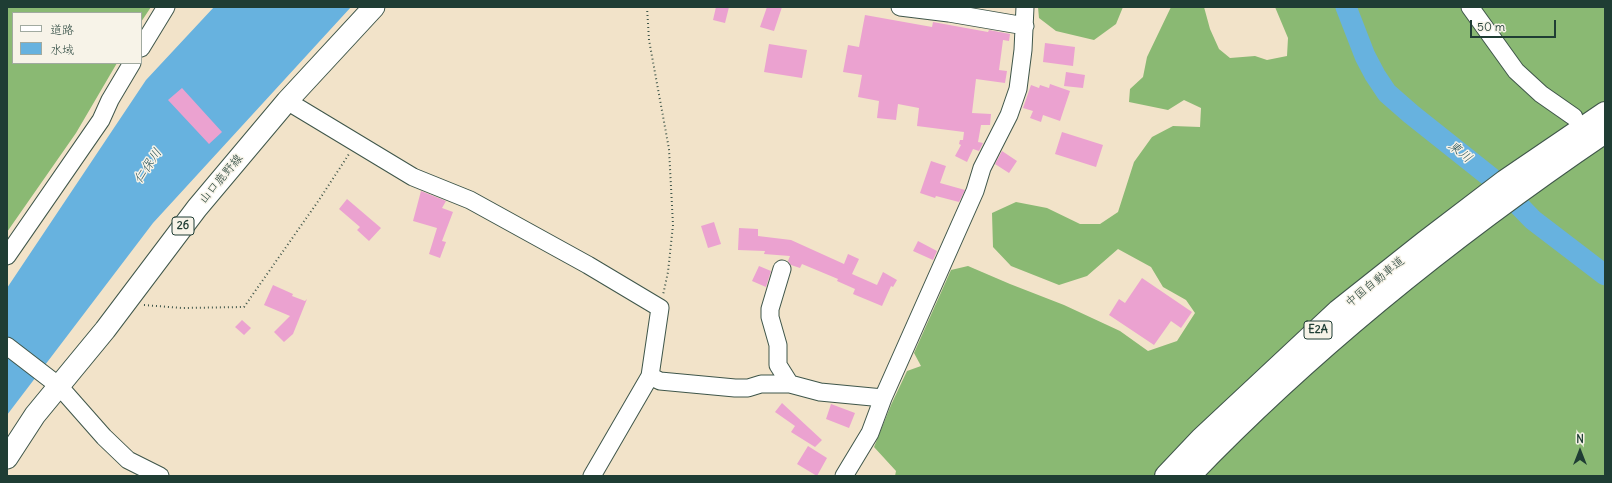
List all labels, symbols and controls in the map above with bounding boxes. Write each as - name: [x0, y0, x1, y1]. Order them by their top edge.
- legend: [12, 12, 142, 64]
- scale bar: [1472, 12, 1558, 38]
- text: 50 m: [1477, 19, 1505, 34]
- text: 道路: [50, 22, 74, 37]
- text: 水域: [50, 42, 74, 57]
- water label: 東川: [1445, 138, 1475, 166]
- water label: 仁保川: [131, 145, 165, 187]
- street label: 山口鹿野線: [196, 151, 246, 207]
- road number: 26: [172, 217, 194, 235]
- street label: 中国自動車道: [1342, 254, 1408, 310]
- road number: E2A: [1304, 321, 1332, 339]
- north arrow: [1560, 431, 1600, 471]
- text: N: [1576, 432, 1584, 446]

